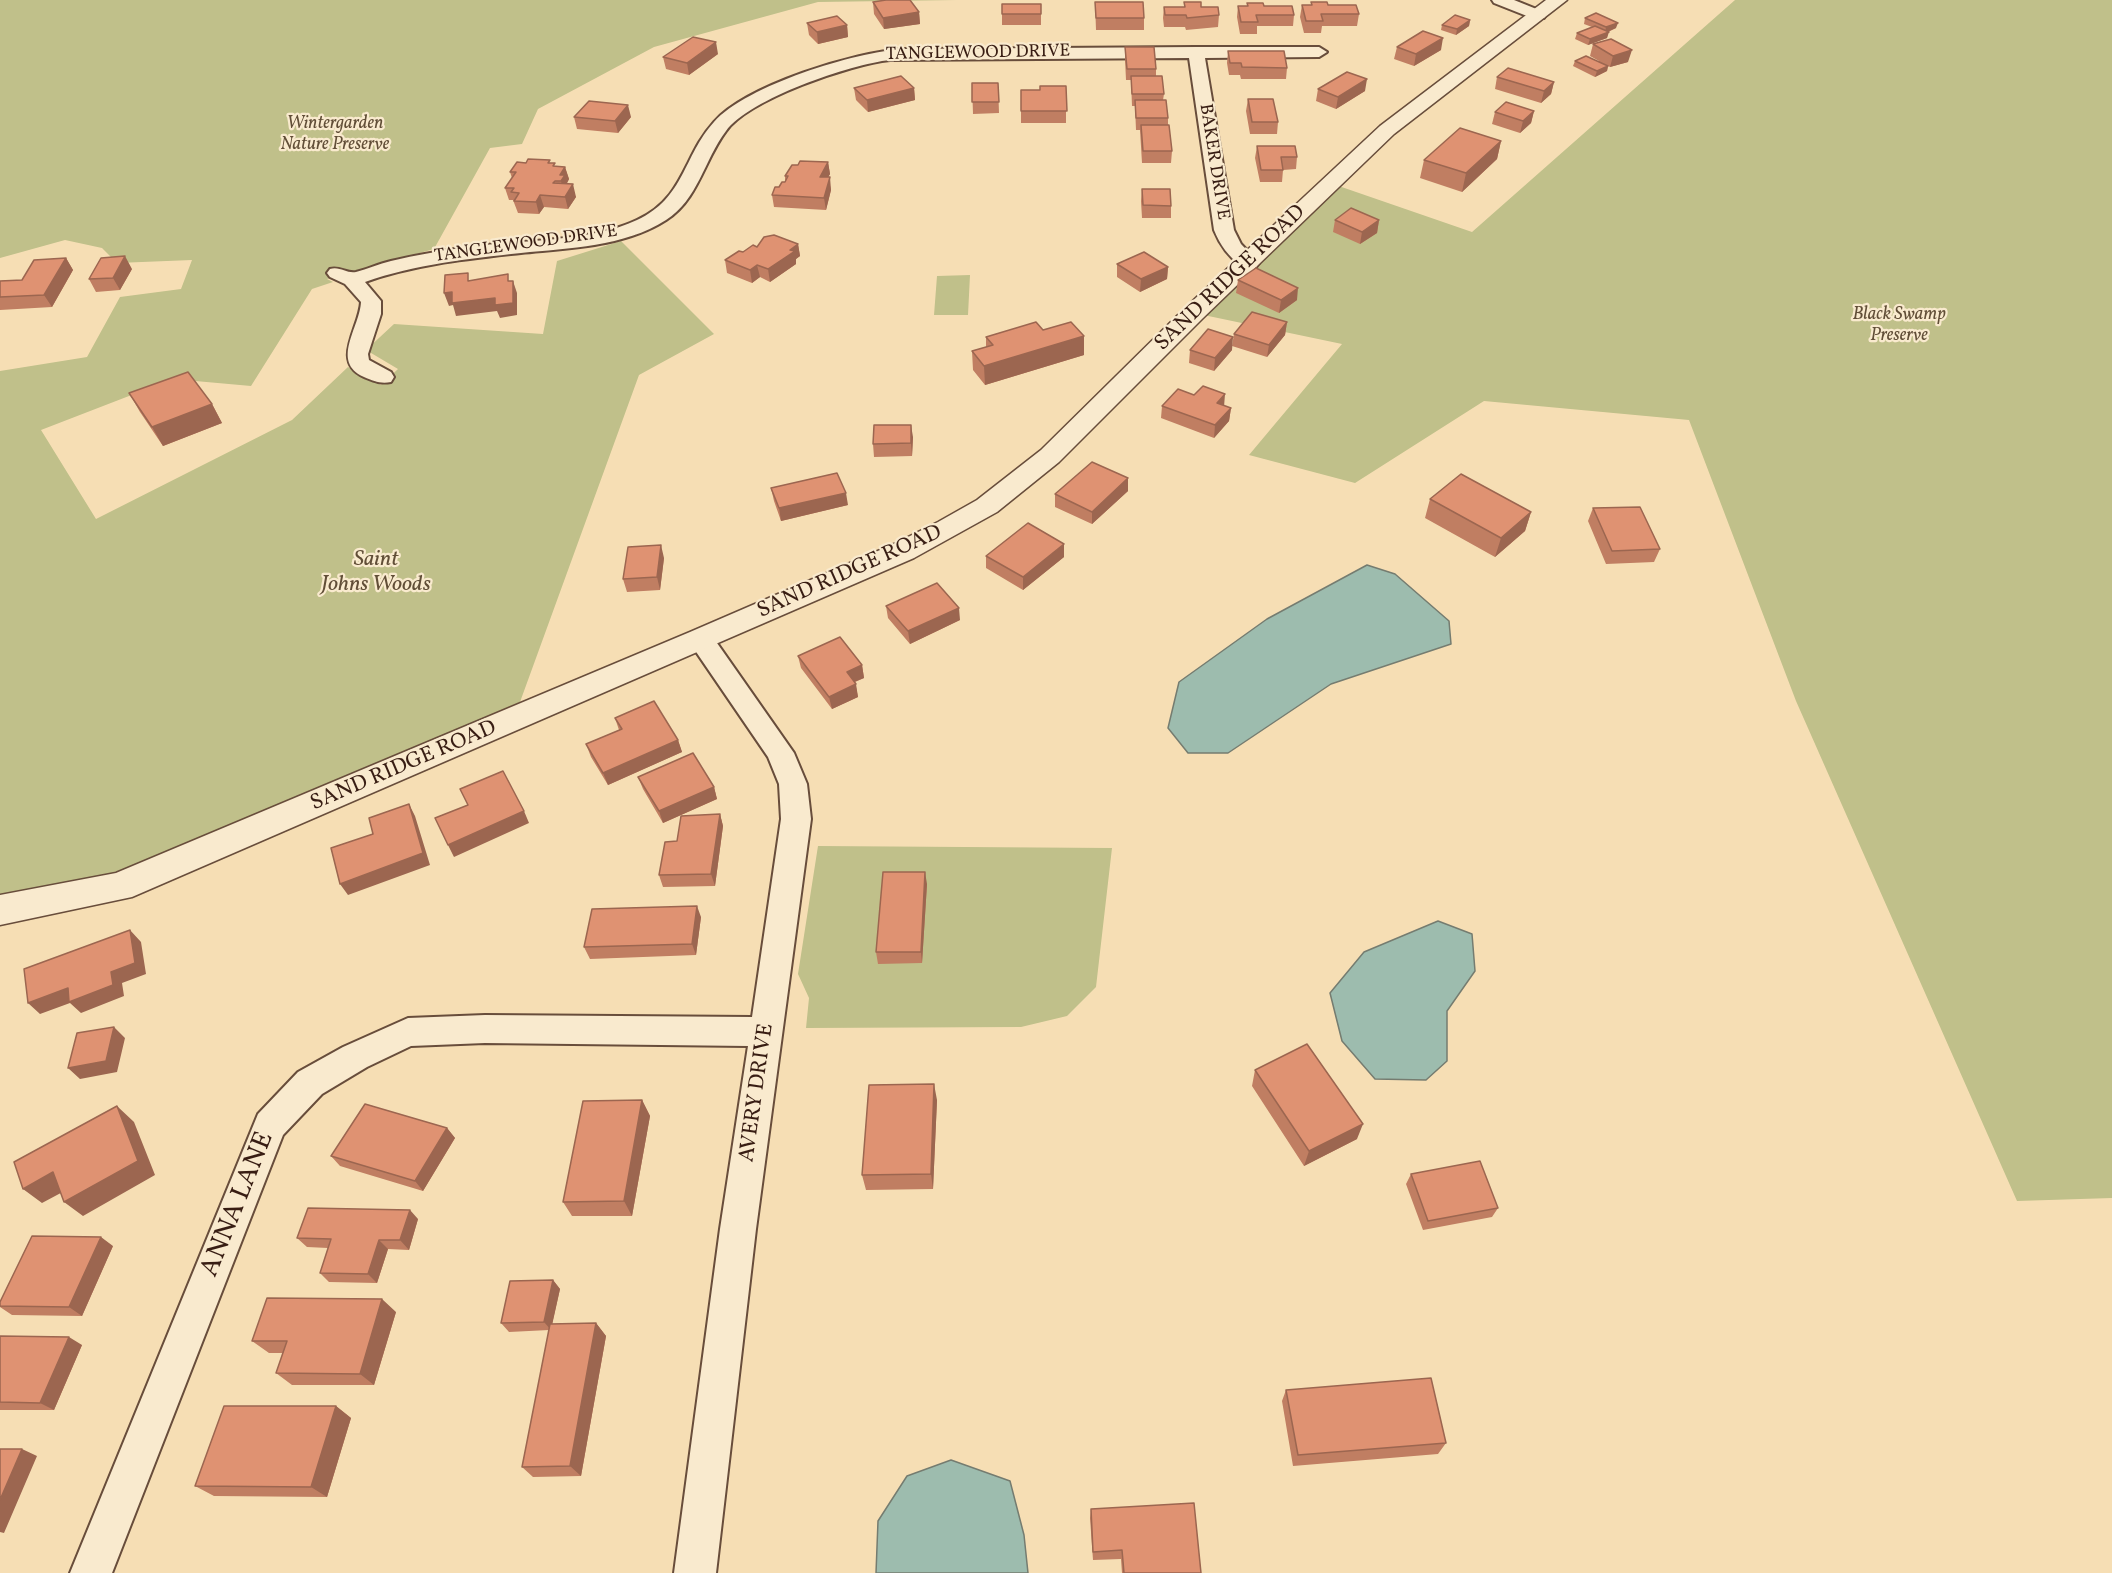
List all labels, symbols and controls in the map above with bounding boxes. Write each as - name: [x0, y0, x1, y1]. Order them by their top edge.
- street label: TANGLEWOOD DRIVE: [886, 42, 1070, 66]
- street label: BAKER DRIVE: [1193, 102, 1233, 222]
- park label: Wintergarden Nature Preserve: [281, 114, 389, 156]
- street label: SAND RIDGE ROAD: [1150, 200, 1312, 358]
- street label: TANGLEWOOD DRIVE: [433, 221, 619, 269]
- park label: Black Swamp Preserve: [1852, 305, 1946, 348]
- street label: SAND RIDGE ROAD: [754, 520, 946, 626]
- park label: Saint Johns Woods: [321, 548, 431, 600]
- street label: SAND RIDGE ROAD: [307, 716, 501, 818]
- street label: AVERY DRIVE: [735, 1022, 781, 1164]
- street label: ANNA LANE: [195, 1128, 283, 1282]

